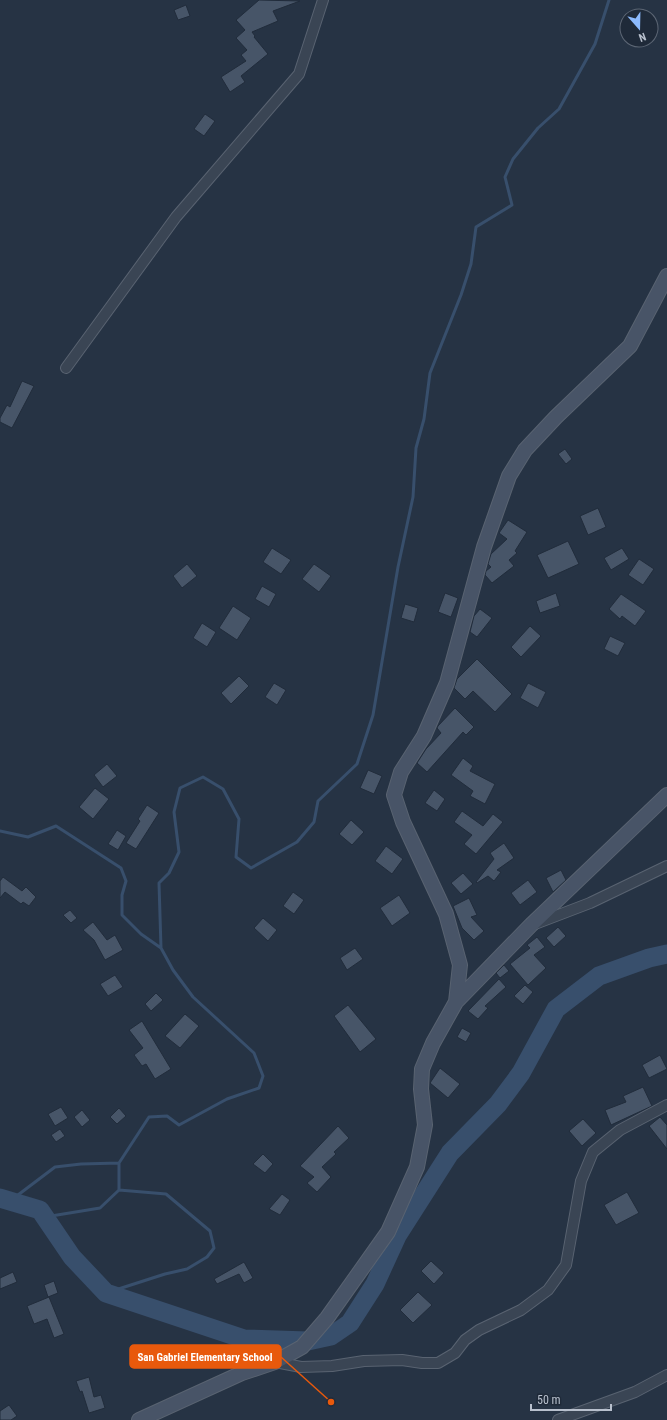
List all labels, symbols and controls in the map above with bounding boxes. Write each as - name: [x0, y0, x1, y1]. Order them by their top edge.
- north arrow: [619, 8, 659, 48]
- text: N: [637, 30, 648, 44]
- callout: San Gabriel Elementary School: [130, 1345, 281, 1368]
- text: San Gabriel Elementary School: [137, 1351, 273, 1364]
- scale bar: [531, 1386, 611, 1412]
- text: 50 m: [537, 1393, 561, 1407]

